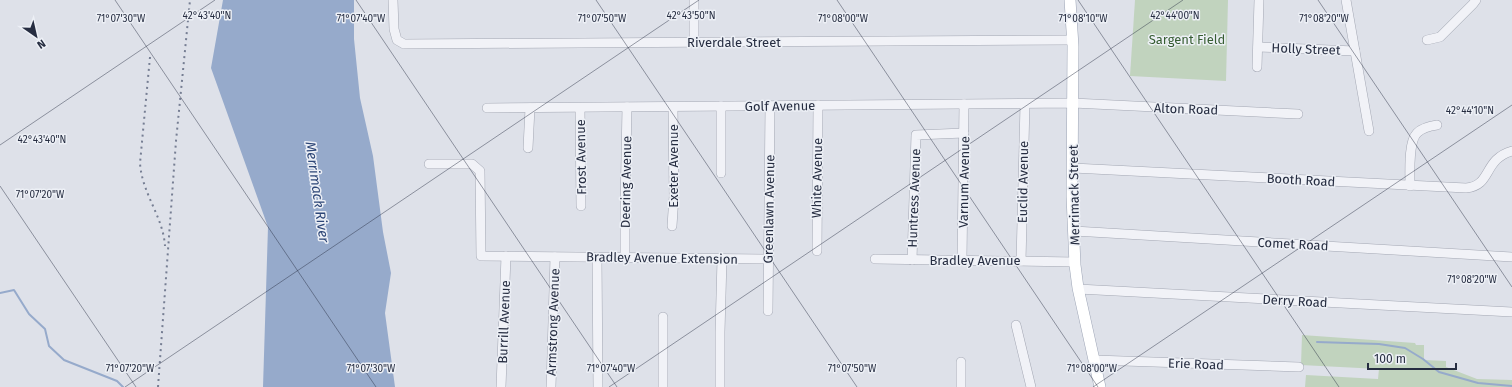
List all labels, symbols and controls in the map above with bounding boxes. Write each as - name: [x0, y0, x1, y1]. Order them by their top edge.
- text: 42°43'40"N: [183, 10, 231, 22]
- text: 42°43'50"N: [667, 10, 715, 22]
- text: 42°44'00"N: [1150, 10, 1200, 22]
- text: 71°07'30"W: [97, 13, 146, 25]
- text: 71°07'40"W: [337, 13, 386, 25]
- text: 71°07'50"W: [578, 13, 627, 25]
- text: 71°08'00"W: [818, 13, 869, 25]
- text: 71°08'10"W: [1058, 13, 1108, 25]
- text: 71°08'20"W: [1299, 13, 1350, 25]
- north arrow: [16, 16, 56, 56]
- park label: Sargent Field: [1149, 32, 1225, 47]
- street label: Riverdale Street: [687, 35, 781, 50]
- text: N: [35, 36, 48, 51]
- street label: Holly Street: [1271, 40, 1341, 58]
- street label: Golf Avenue: [745, 98, 815, 114]
- street label: Alton Road: [1154, 100, 1218, 118]
- text: 42°44'10"N: [1446, 105, 1494, 117]
- street label: Frost Avenue: [573, 119, 589, 195]
- street label: Exeter Avenue: [666, 124, 681, 208]
- text: 42°43'40"N: [18, 134, 66, 146]
- street label: Deering Avenue: [618, 136, 634, 228]
- street label: Varnum Avenue: [956, 136, 972, 228]
- street label: White Avenue: [809, 138, 825, 218]
- water label: Merrimack River: [301, 140, 333, 244]
- street label: Euclid Avenue: [1015, 141, 1031, 223]
- street label: Merrimack Street: [1066, 144, 1082, 245]
- street label: Huntress Avenue: [905, 148, 923, 248]
- street label: Greenlawn Avenue: [761, 154, 777, 264]
- street label: Booth Road: [1266, 171, 1336, 189]
- text: 71°07'20"W: [16, 189, 65, 201]
- street label: Comet Road: [1257, 235, 1329, 253]
- street label: Bradley Avenue Extension: [586, 249, 738, 267]
- street label: Bradley Avenue: [929, 253, 1021, 268]
- street label: Armstrong Avenue: [544, 268, 562, 376]
- text: 71°08'20"W: [1447, 274, 1498, 286]
- street label: Burrill Avenue: [495, 280, 513, 364]
- street label: Derry Road: [1262, 292, 1328, 310]
- scale bar: [1368, 345, 1456, 371]
- text: 100 m: [1374, 352, 1406, 366]
- street label: Erie Road: [1168, 356, 1224, 372]
- text: 71°07'20"W: [106, 363, 155, 375]
- text: 71°07'30"W: [347, 363, 396, 375]
- text: 71°07'40"W: [587, 363, 636, 375]
- text: 71°07'50"W: [828, 363, 877, 375]
- text: 71°08'00"W: [1067, 363, 1118, 375]

